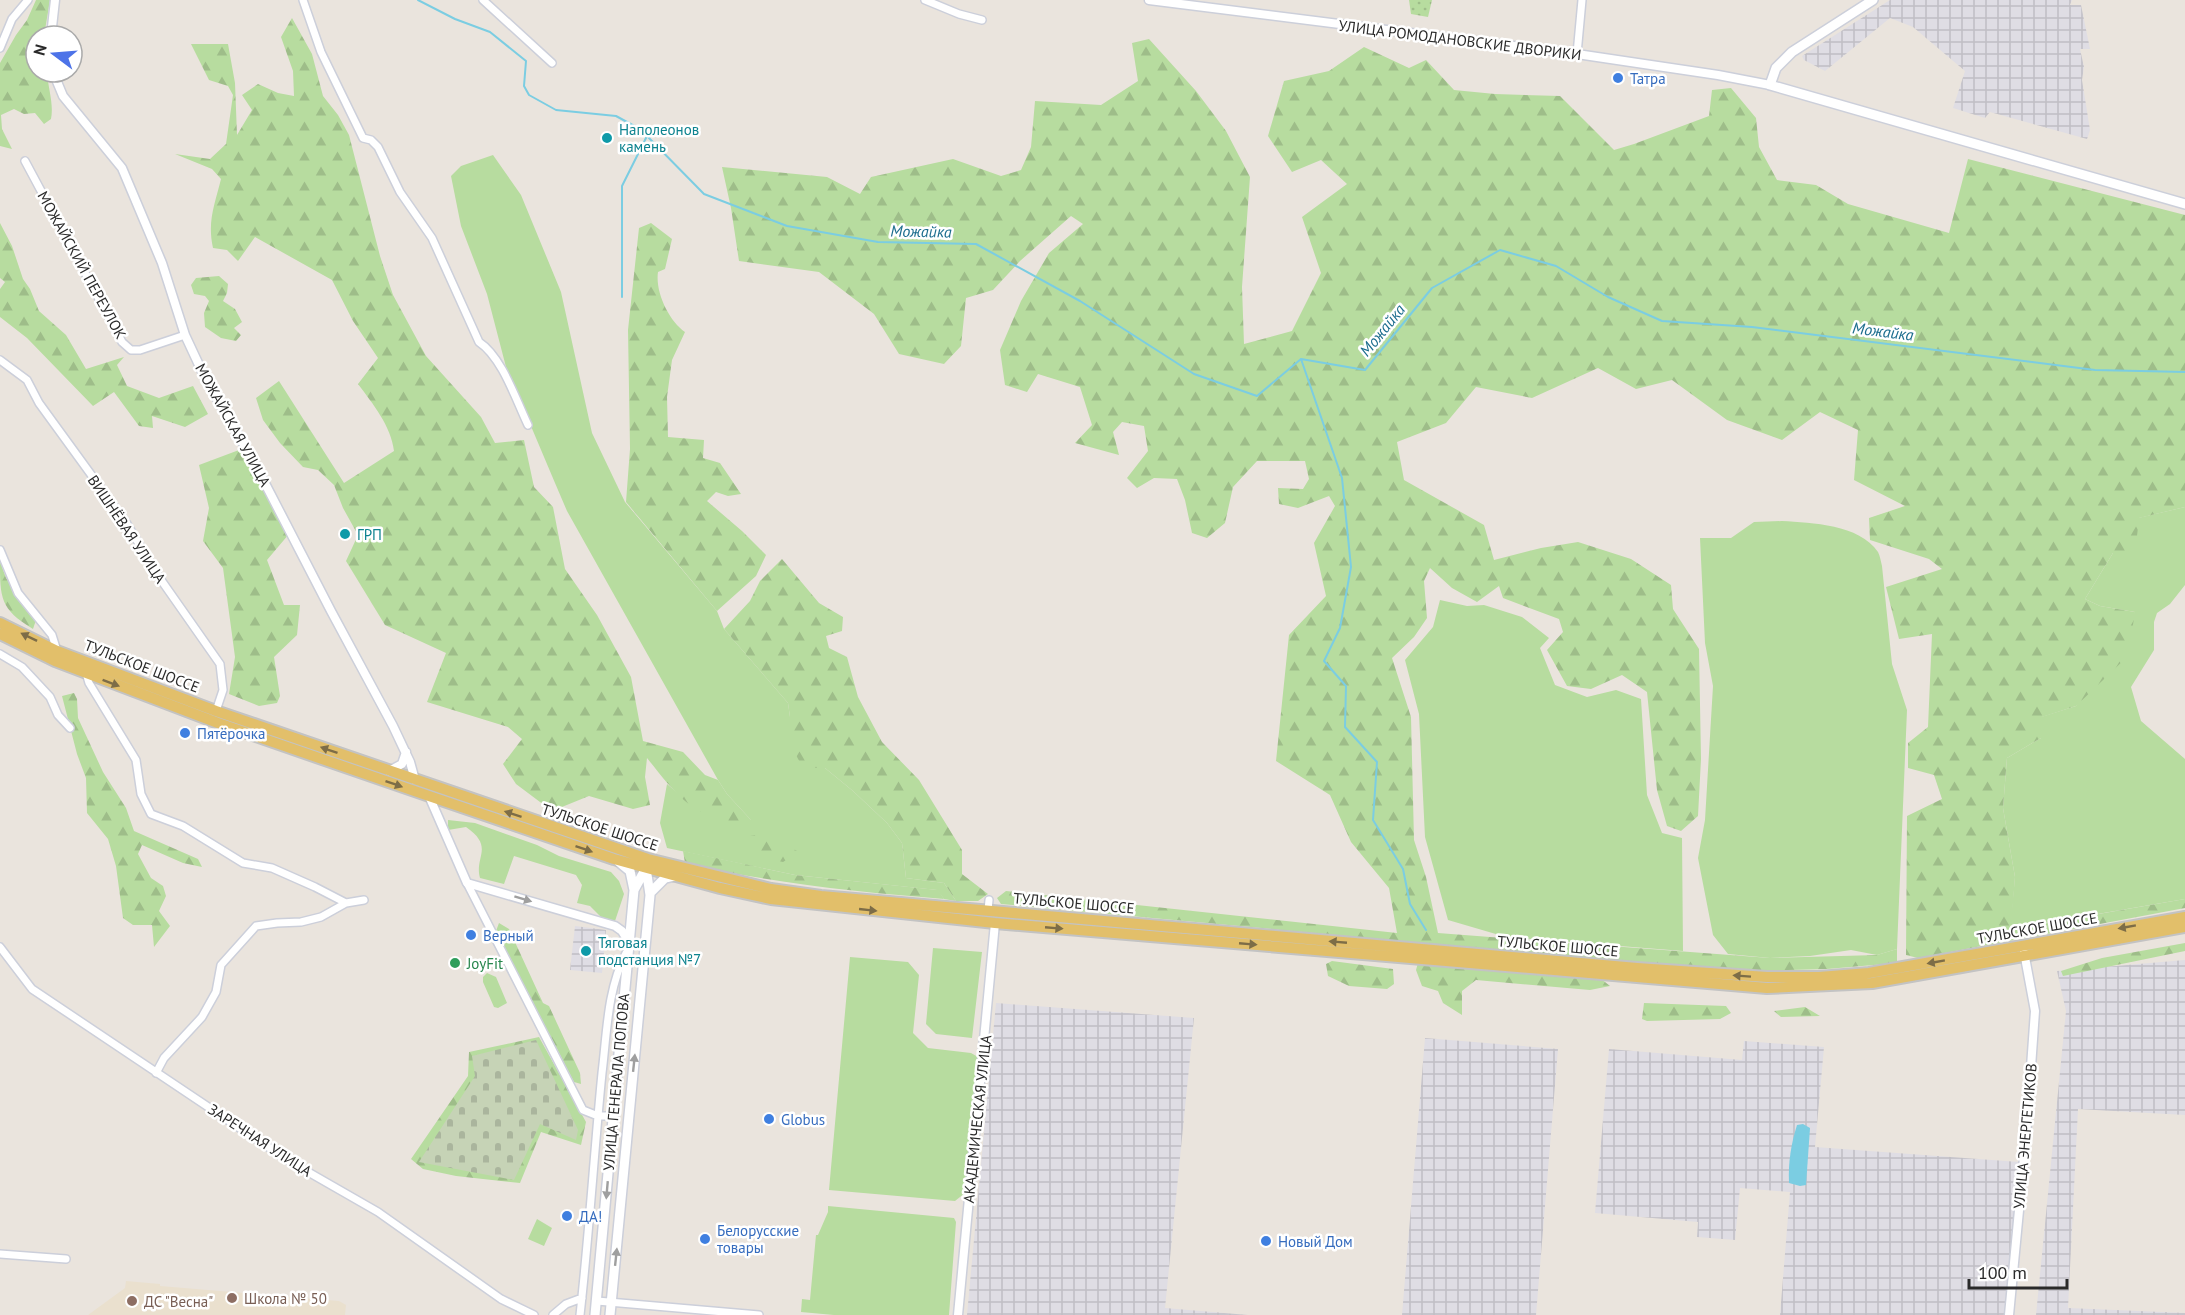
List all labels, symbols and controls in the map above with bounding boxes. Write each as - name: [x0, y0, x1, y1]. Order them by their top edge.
- street label: УЛИЦА РОМОДАНОВСКИЕ ДВОРИКИ: [1338, 16, 1582, 64]
- north arrow: [24, 24, 84, 84]
- text: N: [29, 42, 51, 58]
- place label: Татра: [1630, 69, 1666, 88]
- marker: Татра: [1611, 71, 1625, 85]
- place label: Наполеонов камень: [619, 120, 699, 156]
- marker: Наполеонов камень: [600, 131, 614, 145]
- street label: МОЖАЙСКИЙ ПЕРЕУЛОК: [33, 188, 131, 342]
- water label: Можайка: [890, 220, 952, 242]
- water label: Можайка: [1355, 300, 1409, 360]
- water label: Можайка: [1851, 317, 1915, 345]
- street label: МОЖАЙСКАЯ УЛИЦА: [191, 360, 275, 490]
- street label: ВИШНЁВАЯ УЛИЦА: [84, 471, 170, 587]
- place label: ГРП: [357, 525, 382, 544]
- marker: ГРП: [338, 527, 352, 541]
- one-way arrow: [20, 632, 37, 641]
- street label: ТУЛЬСКОЕ ШОССЕ: [82, 635, 202, 697]
- one-way arrow: [102, 678, 120, 688]
- place label: Пятёрочка: [197, 724, 265, 743]
- marker: Пятёрочка: [178, 726, 192, 740]
- one-way arrow: [320, 745, 338, 755]
- one-way arrow: [385, 779, 403, 789]
- street label: ТУЛЬСКОЕ ШОССЕ: [539, 799, 661, 855]
- one-way arrow: [504, 808, 522, 818]
- one-way arrow: [575, 844, 593, 854]
- street label: ТУЛЬСКОЕ ШОССЕ: [1013, 888, 1135, 918]
- one-way arrow: [514, 895, 532, 904]
- one-way arrow: [859, 905, 878, 915]
- street label: ТУЛЬСКОЕ ШОССЕ: [1975, 908, 2099, 948]
- one-way arrow: [1044, 923, 1063, 933]
- one-way arrow: [2118, 923, 2137, 932]
- place label: Верный: [483, 926, 534, 945]
- marker: Верный: [464, 928, 478, 942]
- street label: ТУЛЬСКОЕ ШОССЕ: [1497, 931, 1619, 961]
- place label: Тяговая подстанция №7: [598, 933, 701, 969]
- one-way arrow: [1329, 937, 1348, 947]
- one-way arrow: [1239, 940, 1258, 949]
- marker: Тяговая подстанция №7: [579, 944, 593, 958]
- place label: JoyFit: [466, 954, 503, 973]
- marker: JoyFit: [448, 956, 462, 970]
- one-way arrow: [1926, 958, 1945, 967]
- one-way arrow: [1732, 971, 1751, 980]
- street label: УЛИЦА ГЕНЕРАЛА ПОПОВА: [599, 992, 633, 1172]
- street label: АКАДЕМИЧЕСКАЯ УЛИЦА: [959, 1034, 995, 1204]
- one-way arrow: [629, 1053, 639, 1072]
- street label: УЛИЦА ЭНЕРГЕТИКОВ: [2009, 1062, 2041, 1210]
- street label: ЗАРЕЧНАЯ УЛИЦА: [205, 1099, 316, 1181]
- place label: Globus: [781, 1110, 825, 1129]
- marker: Globus: [762, 1112, 776, 1126]
- one-way arrow: [602, 1180, 612, 1199]
- place label: ДА!: [579, 1207, 602, 1226]
- marker: ДА!: [560, 1209, 574, 1223]
- place label: Белорусские товары: [717, 1221, 799, 1257]
- marker: Белорусские товары: [698, 1232, 712, 1246]
- place label: Новый Дом: [1278, 1232, 1353, 1251]
- marker: Новый Дом: [1259, 1234, 1273, 1248]
- one-way arrow: [611, 1247, 620, 1266]
- scale bar: [1969, 1252, 2066, 1290]
- text: 100 m: [1978, 1261, 2027, 1284]
- place label: Школа № 50: [244, 1289, 327, 1308]
- marker: Школа № 50: [225, 1291, 239, 1305]
- place label: ДС "Весна": [144, 1292, 213, 1311]
- marker: ДС "Весна": [125, 1294, 139, 1308]

